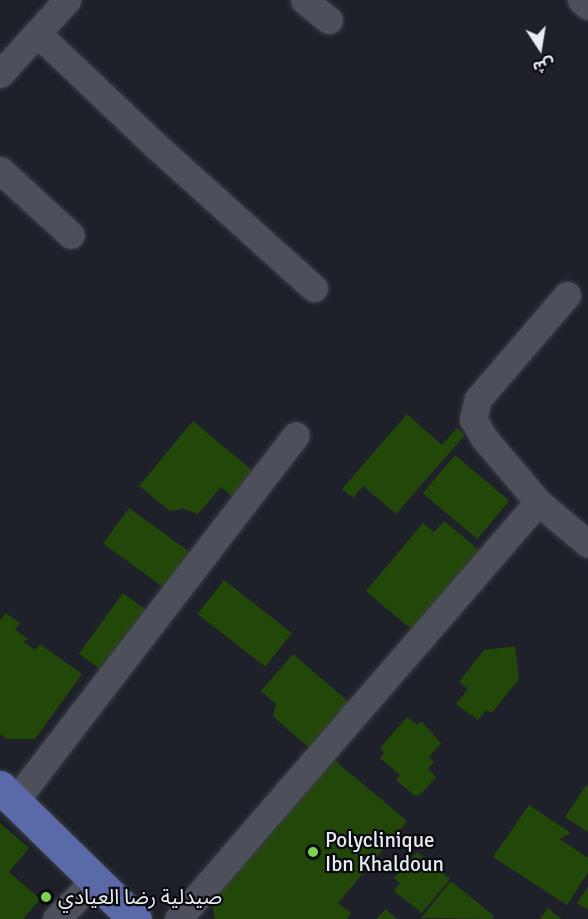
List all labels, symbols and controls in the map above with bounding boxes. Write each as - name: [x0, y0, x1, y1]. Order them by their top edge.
- north arrow: [510, 18, 570, 78]
- text: ش: [531, 54, 557, 78]
- place label: Polyclinique Ibn Khaldoun: [325, 827, 444, 877]
- marker: Polyclinique Ibn Khaldoun: [306, 845, 320, 859]
- place label: صيدلية رضا العيادي: [58, 884, 222, 910]
- marker: صيدلية رضا العيادي: [39, 890, 53, 904]

